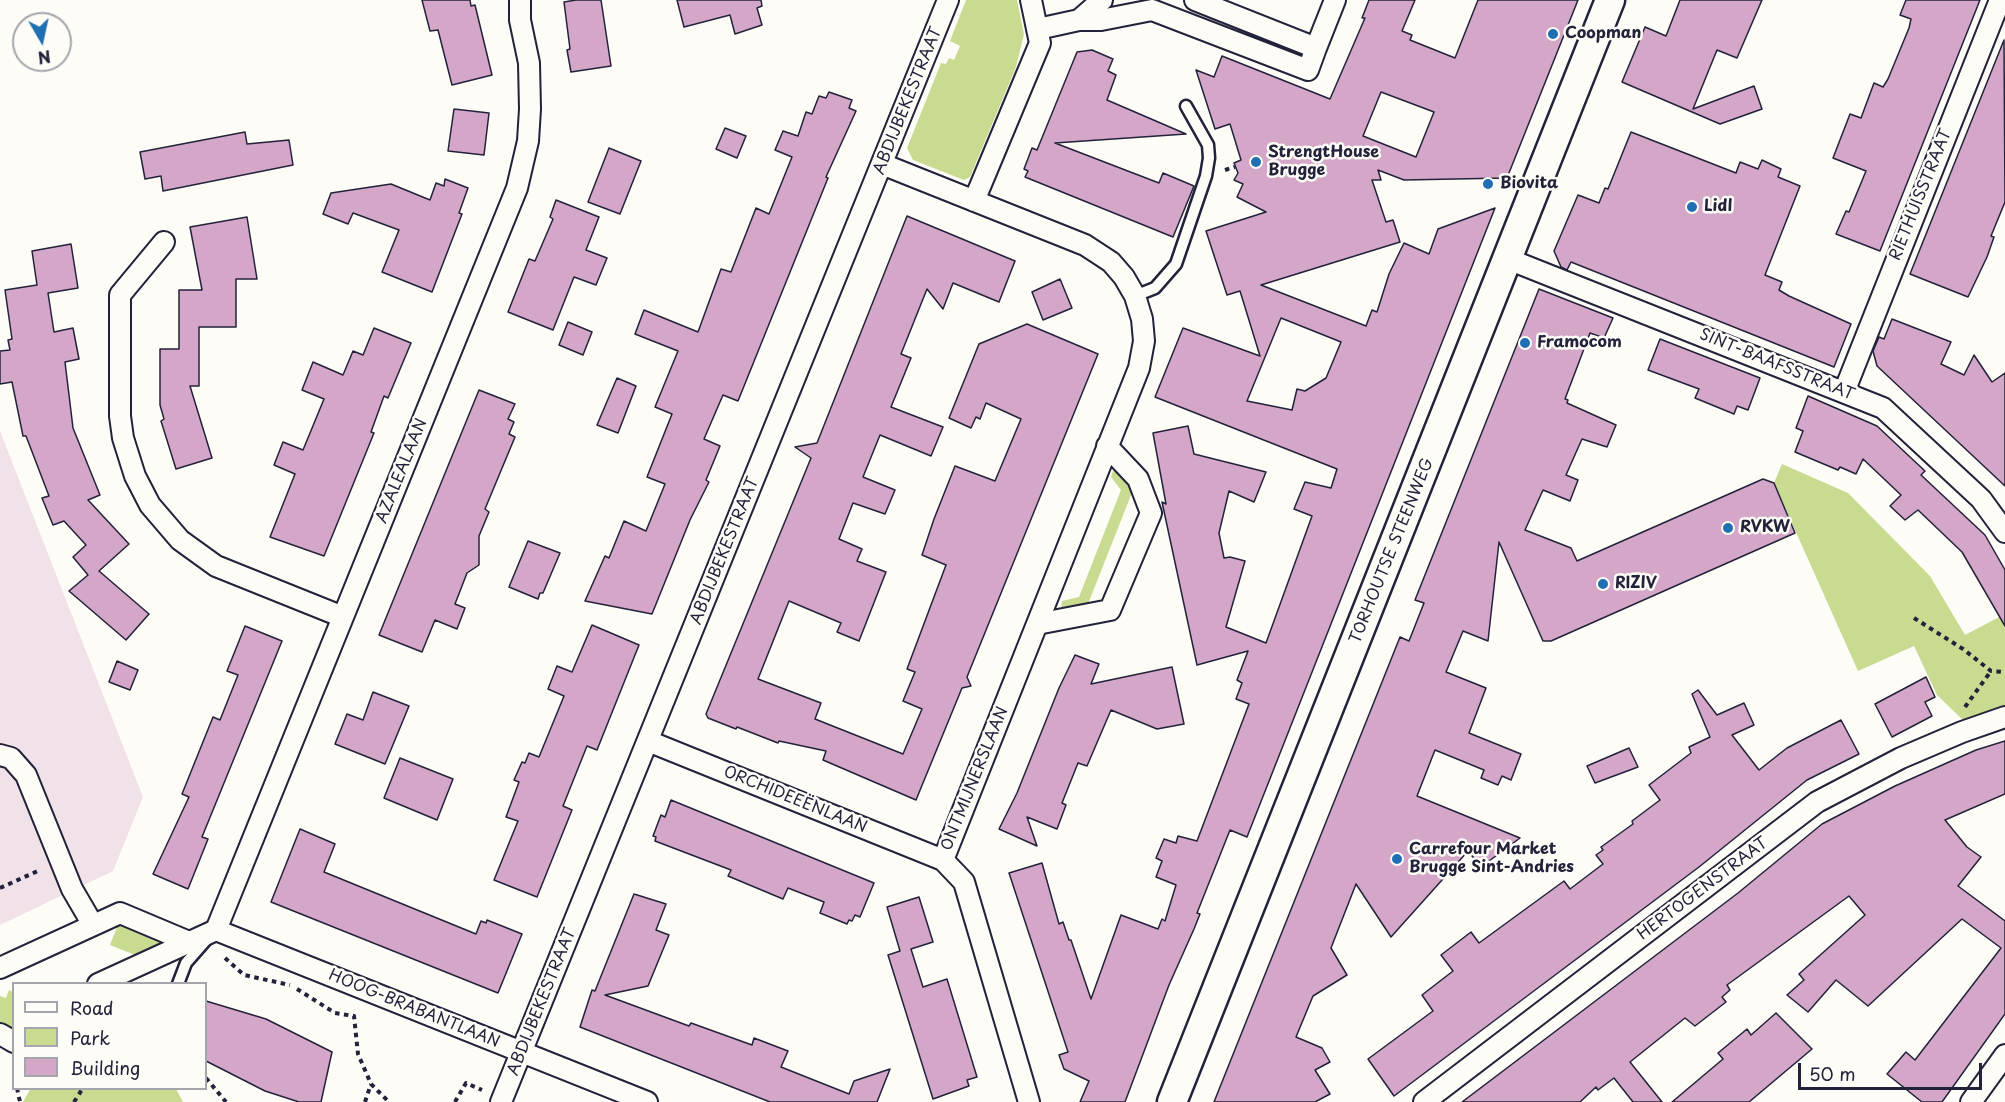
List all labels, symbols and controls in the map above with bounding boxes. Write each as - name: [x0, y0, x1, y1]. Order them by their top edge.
- north arrow: [12, 12, 72, 72]
- place label: Coopman: [1565, 24, 1641, 44]
- street label: ABDIJBEKESTRAAT: [870, 25, 946, 177]
- marker: Coopman: [1546, 27, 1560, 41]
- text: N: [36, 45, 53, 71]
- street label: RIETHUISSTRAAT: [1886, 127, 1956, 263]
- place label: StrengtHouse Brugge: [1268, 143, 1379, 181]
- marker: StrengtHouse Brugge: [1249, 155, 1263, 169]
- place label: Biovita: [1500, 174, 1558, 194]
- marker: Biovita: [1481, 177, 1495, 191]
- place label: Lidl: [1704, 197, 1732, 217]
- marker: Lidl: [1685, 200, 1699, 214]
- street label: SINT-BAAFSSTRAAT: [1697, 325, 1857, 405]
- place label: Framocom: [1537, 333, 1622, 353]
- marker: Framocom: [1518, 336, 1532, 350]
- street label: AZALEALAAN: [372, 416, 432, 526]
- street label: TORHOUTSE STEENWEG: [1346, 456, 1438, 646]
- street label: ABDIJBEKESTRAAT: [687, 475, 763, 627]
- place label: RVKW: [1740, 518, 1790, 538]
- marker: RVKW: [1721, 521, 1735, 535]
- place label: RIZIV: [1615, 574, 1657, 594]
- marker: RIZIV: [1596, 577, 1610, 591]
- street label: ONTMIJNERSLAAN: [937, 704, 1013, 854]
- street label: ORCHIDEEËNLAAN: [720, 762, 870, 838]
- street label: HERTOGENSTRAAT: [1634, 834, 1772, 944]
- place label: Carrefour Market Brugge Sint-Andries: [1409, 840, 1574, 878]
- marker: Carrefour Market Brugge Sint-Andries: [1390, 852, 1404, 866]
- street label: ABDIJBEKESTRAAT: [504, 926, 580, 1078]
- street label: HOOG-BRABANTLAAN: [326, 966, 502, 1052]
- legend: [12, 982, 207, 1090]
- text: Road: [70, 994, 114, 1021]
- text: Park: [70, 1024, 110, 1051]
- scale bar: [1801, 1051, 1986, 1089]
- text: Building: [70, 1054, 140, 1081]
- text: 50 m: [1809, 1060, 1856, 1087]

